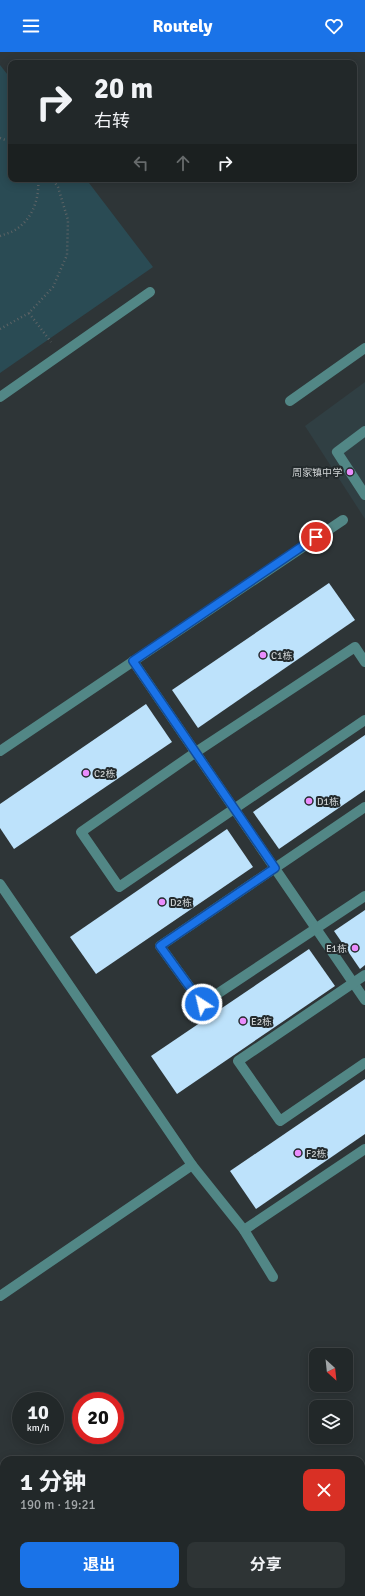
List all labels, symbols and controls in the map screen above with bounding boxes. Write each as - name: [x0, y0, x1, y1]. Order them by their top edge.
- icon: menu: [20, 15, 42, 37]
- text: Routely: [153, 15, 212, 37]
- icon: heart: [323, 15, 345, 37]
- text: 20 m: [94, 72, 153, 106]
- icon: right: [28, 76, 80, 128]
- text: 右转: [94, 110, 130, 132]
- icon: left: [130, 152, 152, 174]
- icon: ahead: [172, 152, 194, 174]
- icon: right: [214, 152, 236, 174]
- place label: 周家镇中学: [292, 467, 342, 479]
- marker: 周家镇中学: [345, 467, 355, 477]
- pin: [299, 520, 333, 554]
- icon: arrive: [305, 526, 327, 548]
- marker: C1栋: [258, 650, 268, 660]
- place label: C1栋: [271, 650, 292, 662]
- marker: C2栋: [81, 768, 91, 778]
- place label: C2栋: [94, 768, 115, 780]
- marker: D1栋: [304, 796, 314, 806]
- place label: D1栋: [317, 796, 339, 808]
- marker: D2栋: [157, 897, 167, 907]
- place label: D2栋: [170, 897, 192, 909]
- place label: E1栋: [326, 943, 347, 955]
- marker: E1栋: [350, 943, 360, 953]
- position arrow: [181, 983, 223, 1025]
- marker: E2栋: [238, 1016, 248, 1026]
- place label: E2栋: [251, 1016, 272, 1028]
- marker: F2栋: [293, 1148, 303, 1158]
- place label: F2栋: [306, 1148, 327, 1160]
- north arrow: [309, 1348, 353, 1392]
- map controls: [309, 1348, 353, 1444]
- speed limit sign: 20: [72, 1392, 124, 1444]
- text: 10: [27, 1400, 49, 1425]
- button: layers: [309, 1400, 353, 1444]
- text: km/h: [27, 1422, 49, 1434]
- text: 1 分钟: [20, 1467, 86, 1497]
- button: close: [303, 1469, 345, 1511]
- text: 190 m · 19:21: [20, 1497, 96, 1513]
- button: 退出: [20, 1542, 179, 1588]
- button: 分享: [187, 1542, 345, 1588]

